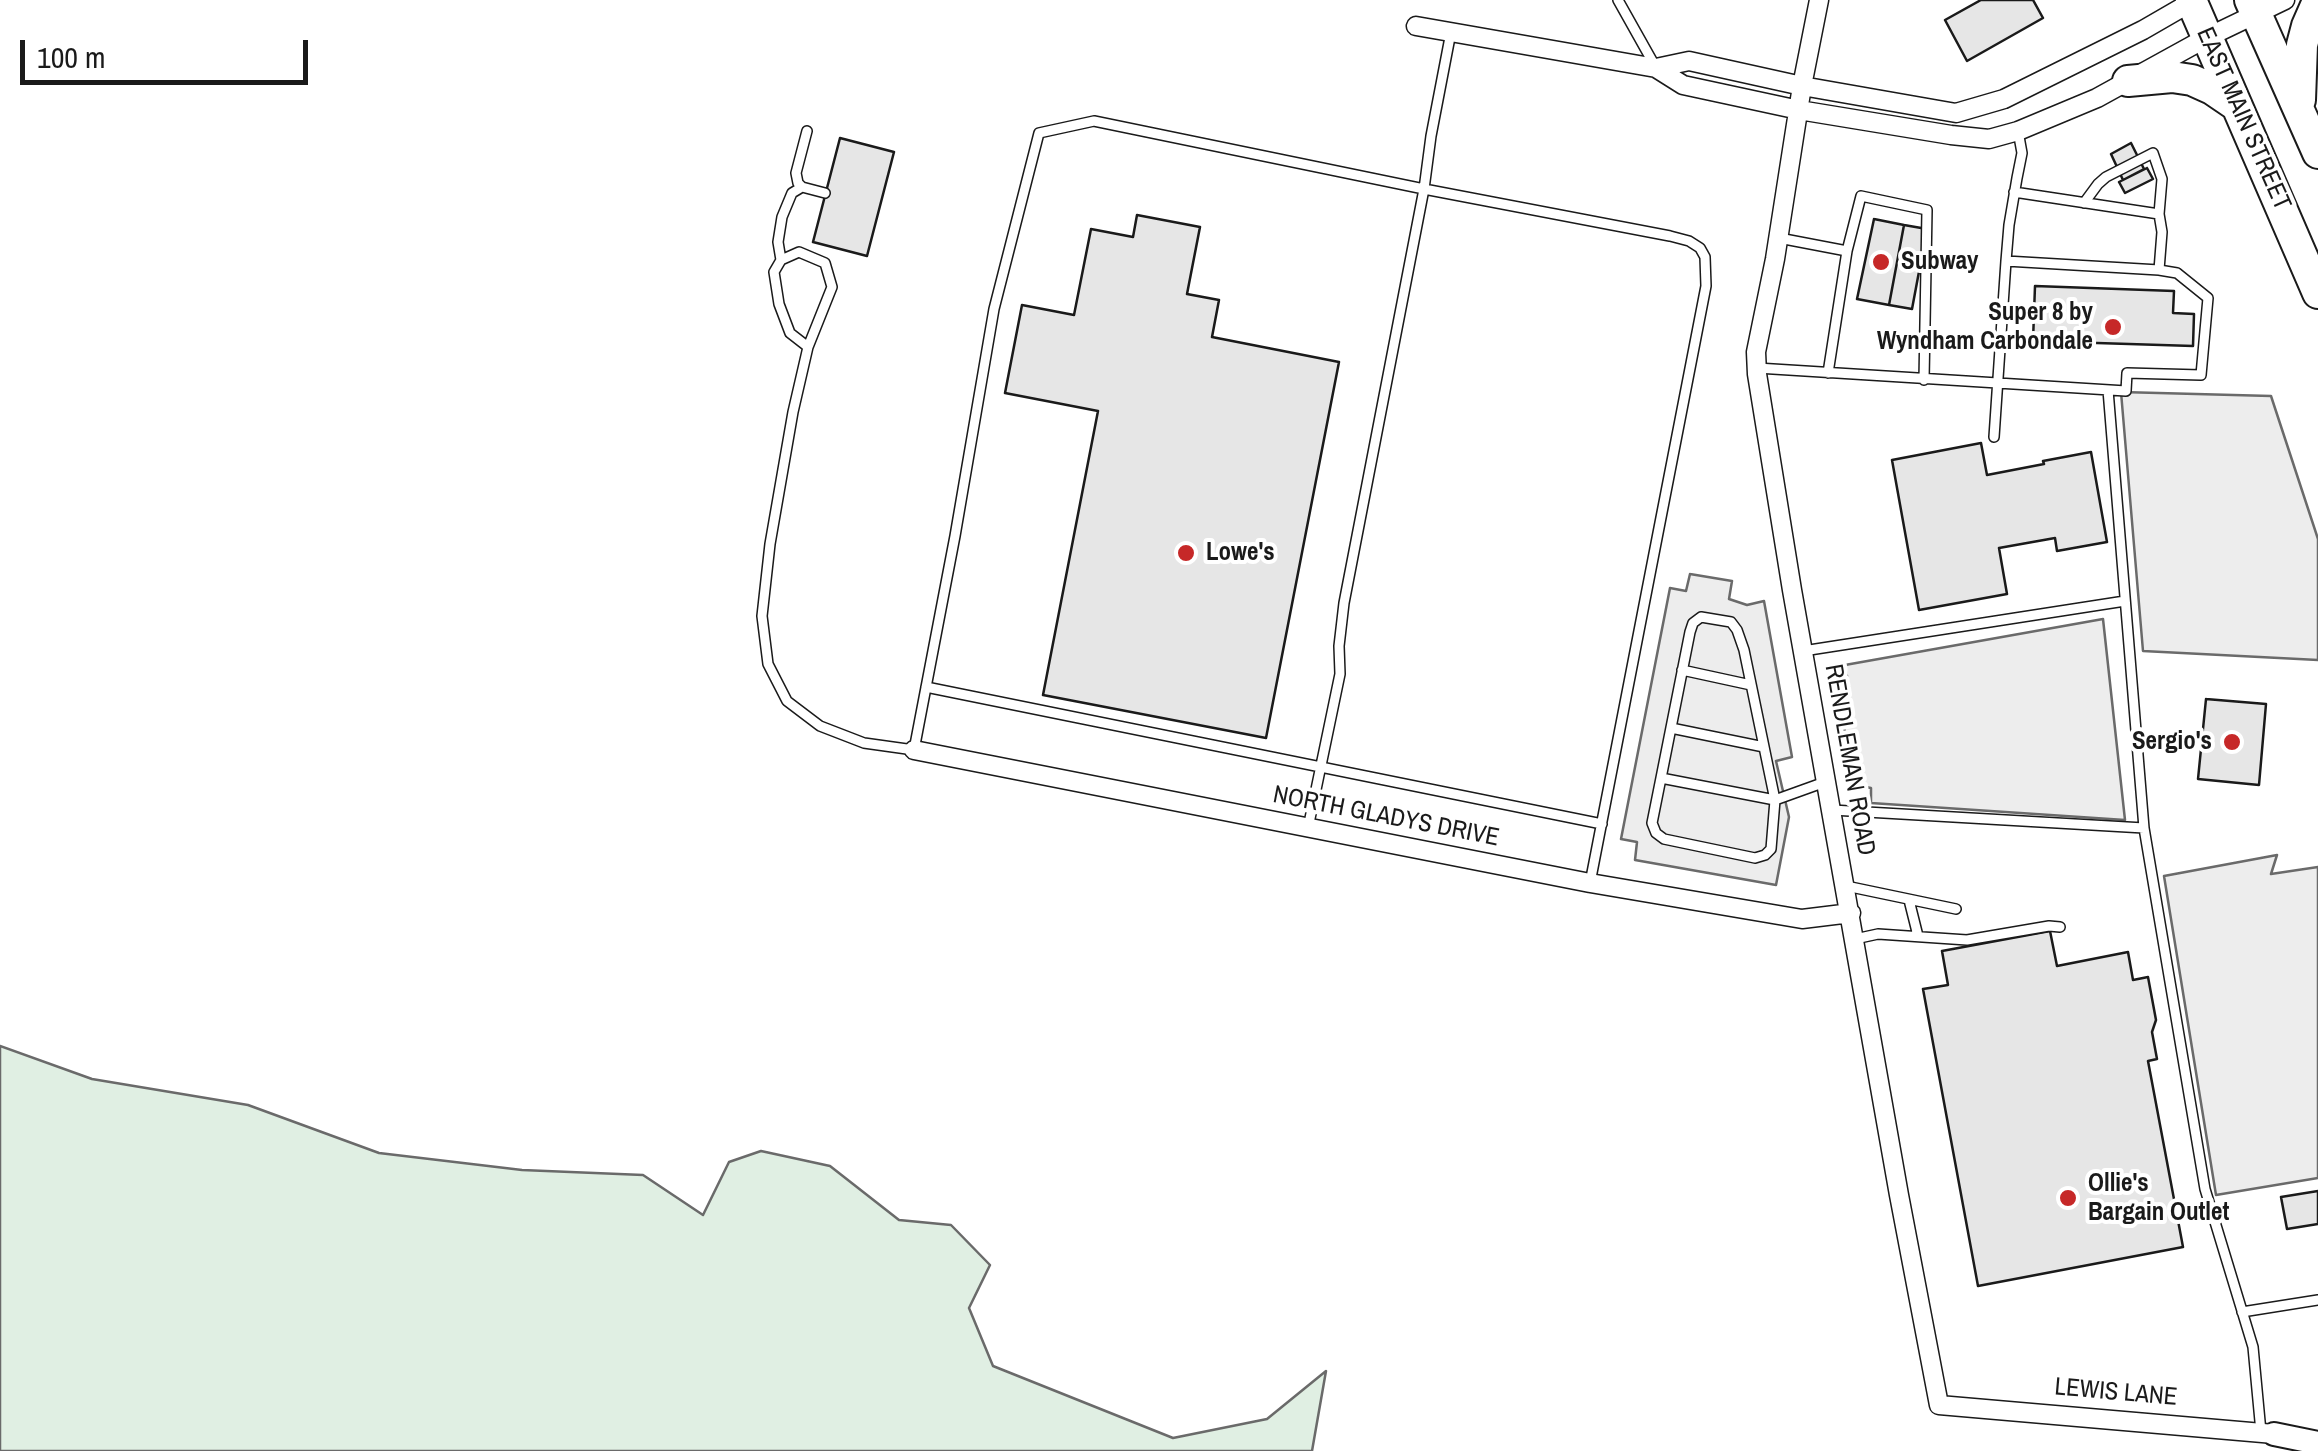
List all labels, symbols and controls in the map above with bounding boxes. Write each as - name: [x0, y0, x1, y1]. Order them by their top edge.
- scale bar: [25, 20, 312, 82]
- street label: EAST MAIN STREET: [2189, 23, 2297, 215]
- text: 100 m: [37, 37, 105, 77]
- place label: Subway: [1901, 247, 1978, 277]
- marker: Subway: [1870, 251, 1892, 273]
- place label: Super 8 by Wyndham Carbondale: [1877, 298, 2093, 357]
- marker: Super 8 by Wyndham Carbondale: [2102, 316, 2124, 338]
- place label: Lowe's: [1206, 538, 1275, 568]
- marker: Lowe's: [1175, 542, 1197, 564]
- street label: RENDLEMAN ROAD: [1817, 662, 1881, 858]
- place label: Sergio's: [2132, 727, 2212, 757]
- marker: Sergio's: [2221, 731, 2243, 753]
- street label: NORTH GLADYS DRIVE: [1270, 780, 1502, 854]
- place label: Ollie's Bargain Outlet: [2088, 1169, 2229, 1228]
- marker: Ollie's Bargain Outlet: [2057, 1187, 2079, 1209]
- street label: LEWIS LANE: [2053, 1373, 2179, 1413]

